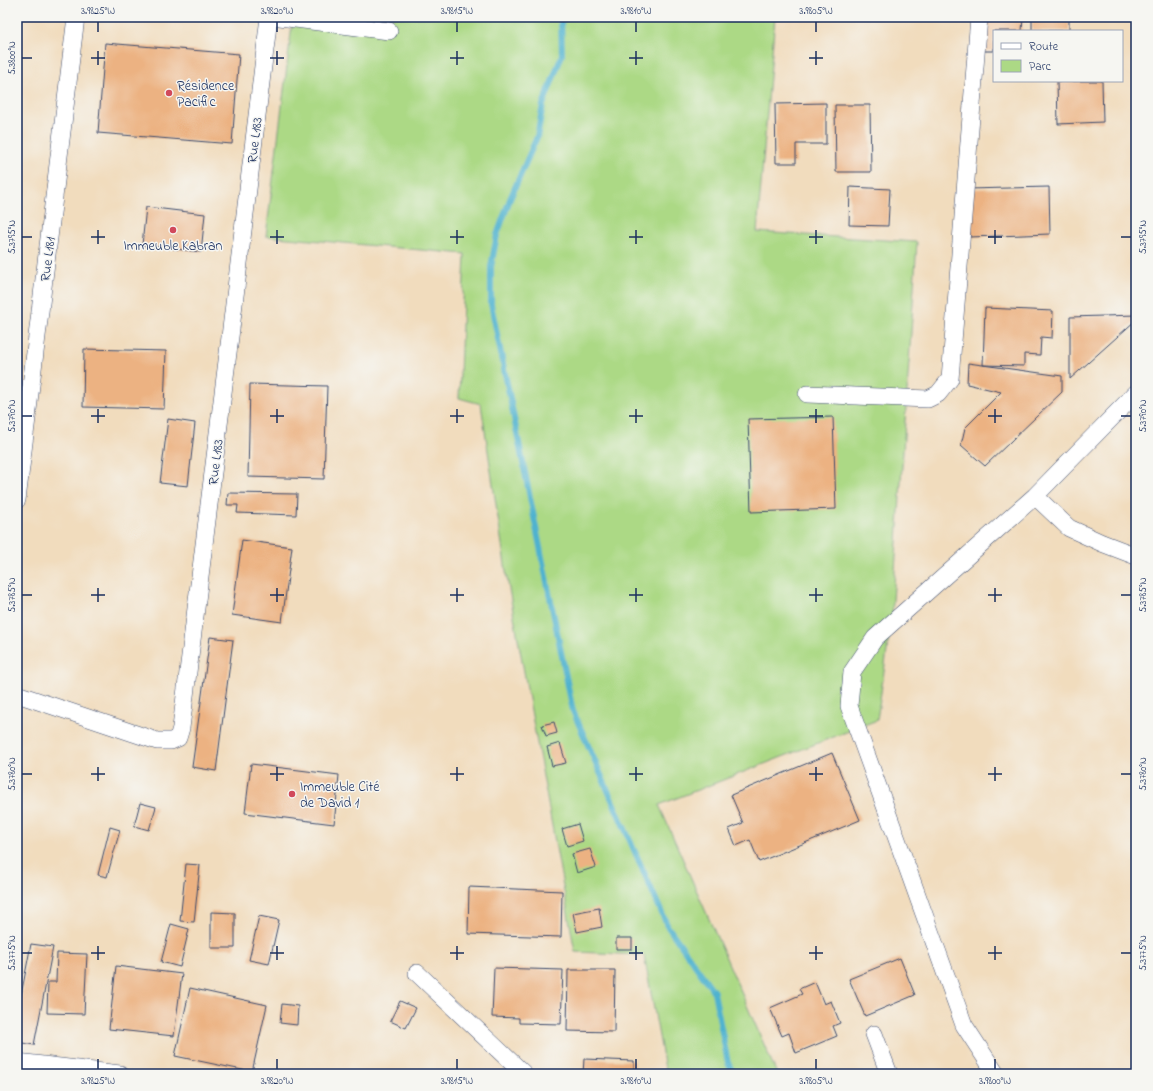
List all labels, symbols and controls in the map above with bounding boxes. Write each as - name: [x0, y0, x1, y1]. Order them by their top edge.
- text: 3.9825°W: [81, 4, 115, 19]
- text: 3.9820°W: [261, 4, 294, 19]
- text: 3.9815°W: [441, 4, 473, 19]
- text: 3.9810°W: [621, 4, 652, 19]
- text: 3.9805°W: [799, 4, 833, 19]
- legend: [993, 30, 1123, 82]
- text: Route: [1029, 38, 1059, 56]
- text: 5.3800°N: [5, 41, 20, 75]
- text: Parc: [1029, 58, 1051, 76]
- place label: Résidence Pacific: [177, 76, 235, 113]
- marker: Résidence Pacific: [164, 88, 174, 98]
- street label: Rue L183: [242, 116, 269, 164]
- text: 5.3795°N: [5, 220, 20, 254]
- text: 5.3795°N: [1136, 220, 1151, 254]
- marker: Immeuble Kabran: [168, 225, 178, 235]
- street label: Rue L181: [35, 235, 62, 283]
- place label: Immeuble Kabran: [124, 236, 223, 257]
- text: 5.3790°N: [5, 399, 20, 432]
- text: 5.3790°N: [1136, 399, 1151, 432]
- street label: Rue L183: [203, 438, 230, 486]
- text: 5.3785°N: [5, 577, 20, 612]
- text: 5.3785°N: [1136, 577, 1151, 612]
- text: 5.3780°N: [5, 757, 20, 791]
- text: 5.3780°N: [1136, 757, 1151, 791]
- place label: Immeuble Cité de David 1: [300, 777, 380, 814]
- marker: Immeuble Cité de David 1: [287, 789, 297, 799]
- text: 5.3775°N: [5, 935, 20, 971]
- text: 5.3775°N: [1136, 935, 1151, 971]
- text: 3.9825°W: [81, 1074, 115, 1089]
- text: 3.9820°W: [261, 1074, 294, 1089]
- text: 3.9815°W: [441, 1074, 473, 1089]
- text: 3.9810°W: [621, 1074, 652, 1089]
- text: 3.9805°W: [799, 1074, 833, 1089]
- text: 3.9800°W: [979, 1074, 1011, 1089]

